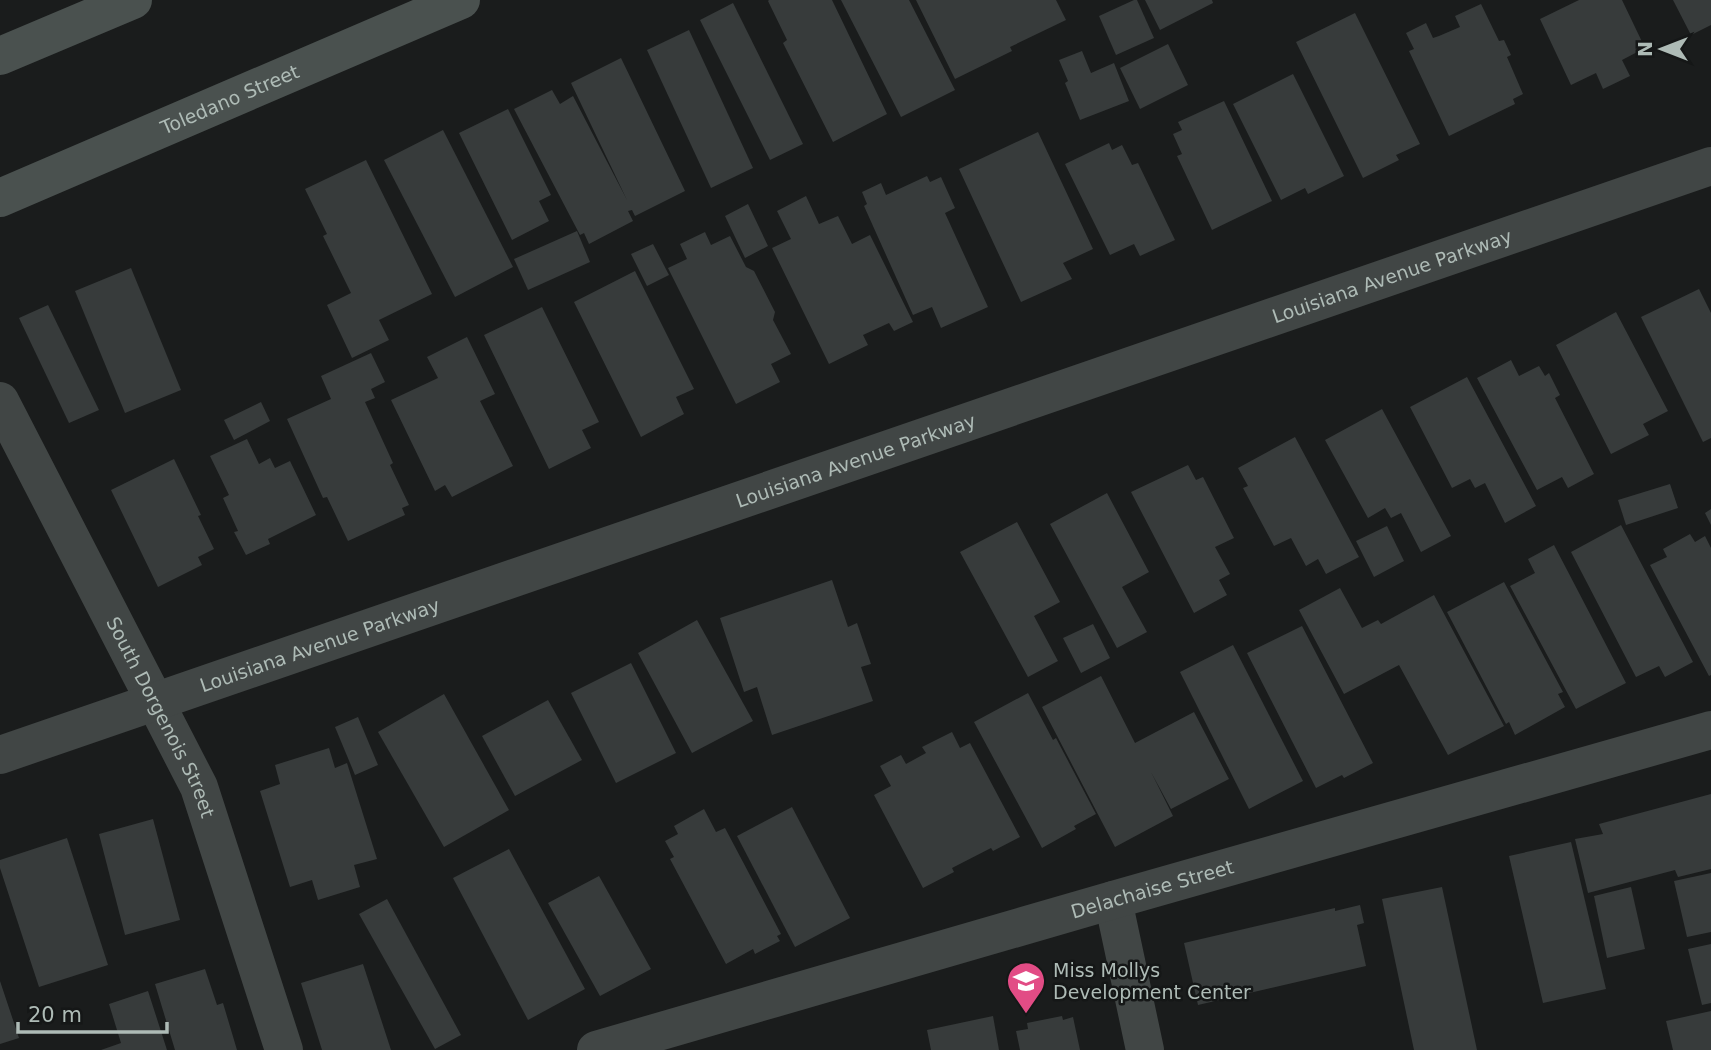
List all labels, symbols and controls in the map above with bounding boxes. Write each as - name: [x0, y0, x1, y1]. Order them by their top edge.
- north arrow: [1627, 14, 1697, 84]
- text: N: [1634, 41, 1656, 57]
- street label: Toledano Street: [156, 60, 302, 139]
- street label: Louisiana Avenue Parkway: [1269, 224, 1515, 327]
- street label: Louisiana Avenue Parkway: [733, 409, 978, 512]
- street label: Louisiana Avenue Parkway: [197, 594, 442, 696]
- street label: South Dorgenois Street: [102, 613, 219, 820]
- street label: Delachaise Street: [1068, 855, 1236, 923]
- place label: Miss Mollys Development Center: [1053, 959, 1251, 1003]
- school or university icon: Miss Mollys Development Center: [1005, 960, 1047, 1015]
- scale bar: [18, 990, 166, 1034]
- text: 20 m: [28, 1003, 82, 1027]

